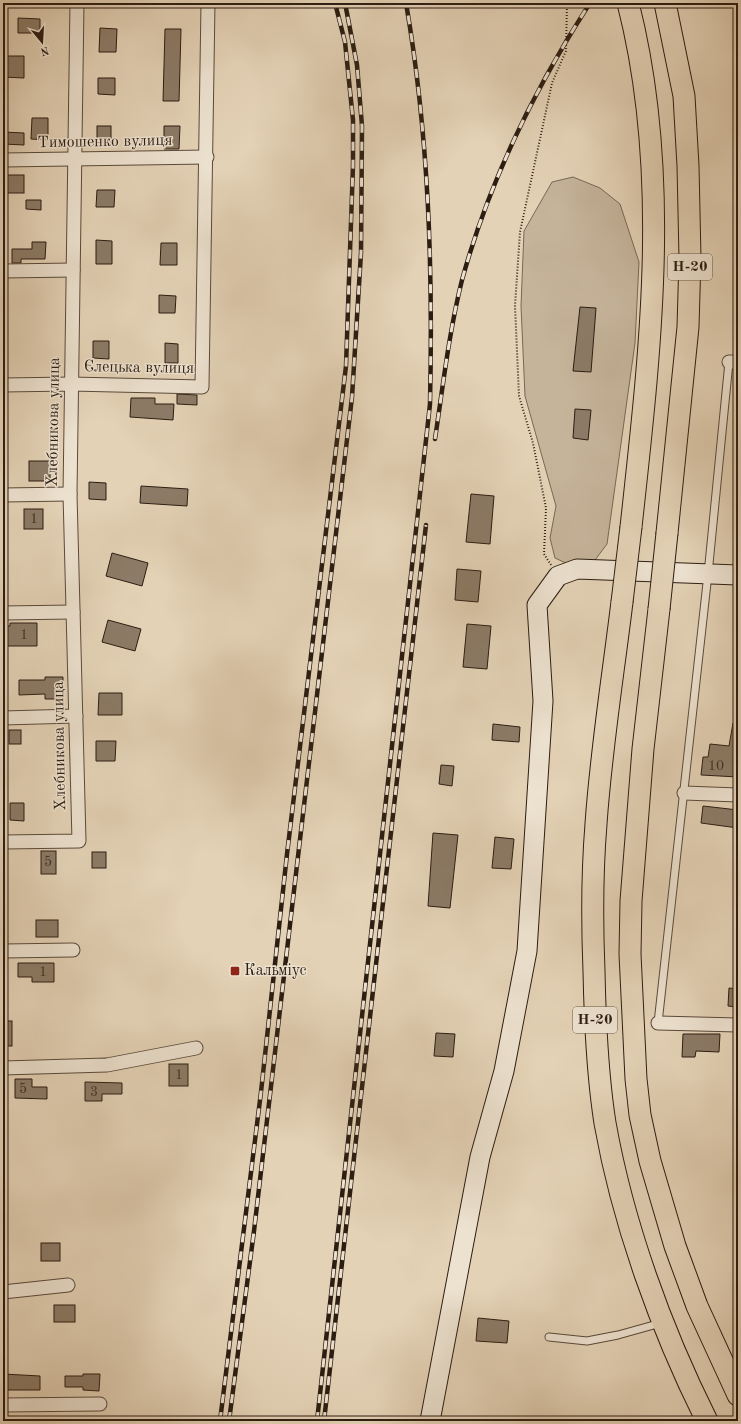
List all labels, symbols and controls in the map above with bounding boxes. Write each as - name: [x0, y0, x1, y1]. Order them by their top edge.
- north arrow: [22, 22, 62, 62]
- text: N: [38, 44, 50, 57]
- street label: Тимошенко вулиця: [37, 133, 173, 151]
- road number: Н-20: [668, 254, 712, 280]
- street label: Хлебникова улица: [45, 357, 63, 487]
- street label: Єлецька вулиця: [84, 359, 194, 377]
- house number: 1: [30, 512, 38, 526]
- house number: 1: [20, 628, 28, 642]
- street label: Хлебникова улица: [51, 681, 69, 811]
- house number: 10: [708, 759, 724, 773]
- house number: 5: [44, 855, 52, 869]
- place label: Кальміус: [244, 963, 306, 979]
- house number: 1: [39, 965, 47, 979]
- marker: Кальміус: [229, 965, 241, 977]
- road number: Н-20: [573, 1007, 617, 1033]
- house number: 1: [175, 1068, 183, 1082]
- house number: 5: [19, 1082, 27, 1096]
- house number: 3: [90, 1085, 98, 1099]

